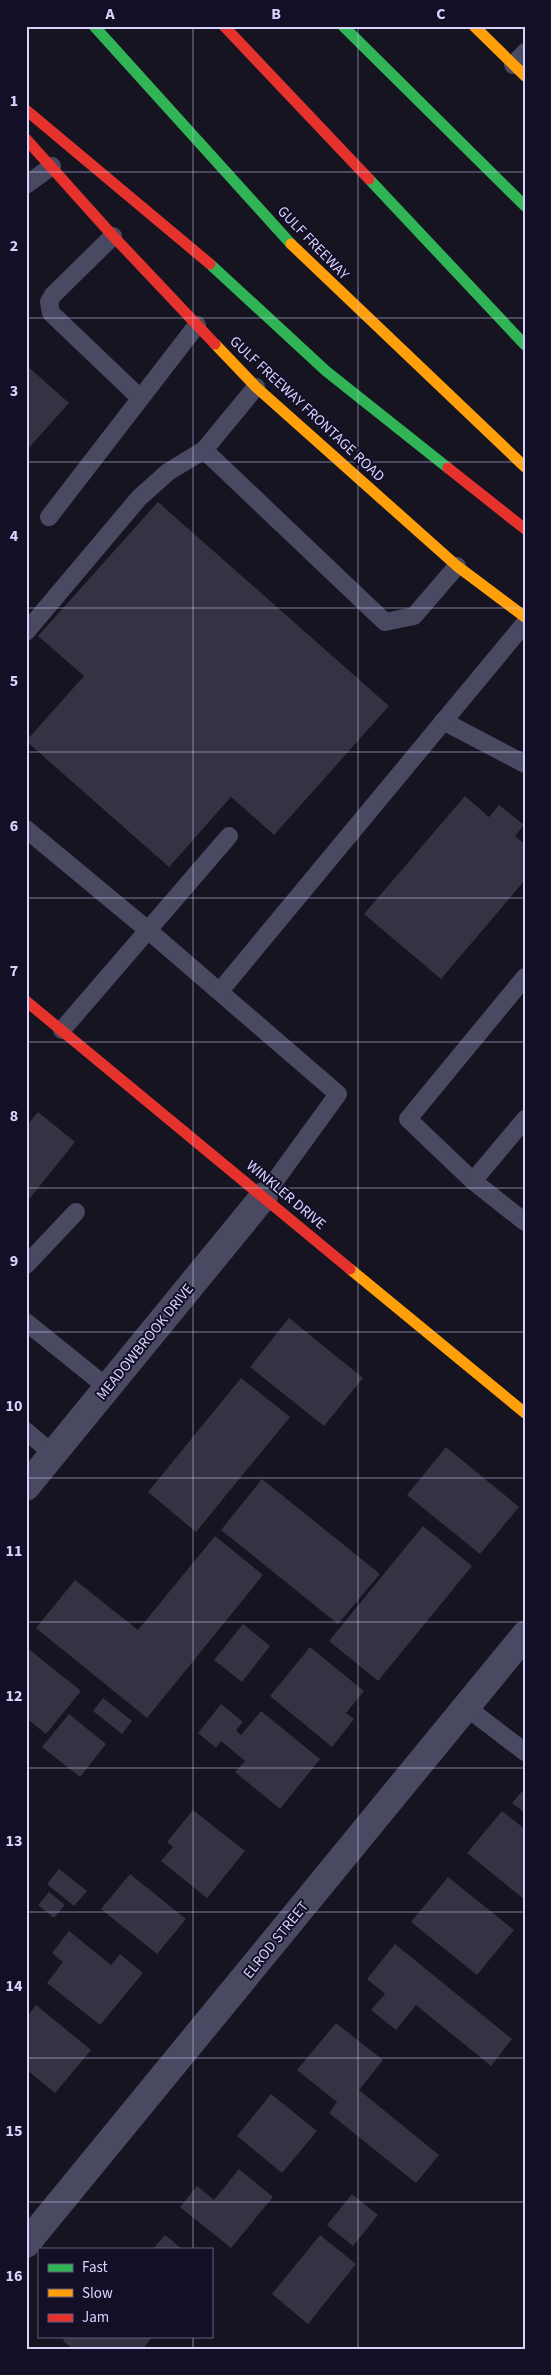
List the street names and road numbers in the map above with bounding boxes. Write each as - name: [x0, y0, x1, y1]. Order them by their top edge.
- street label: GULF FREEWAY: [272, 201, 354, 285]
- street label: GULF FREEWAY FRONTAGE ROAD: [225, 331, 389, 487]
- street label: WINKLER DRIVE: [242, 1155, 330, 1235]
- street label: MEADOWBROOK DRIVE: [91, 1279, 199, 1405]
- street label: ELROD STREET: [238, 1897, 314, 1983]

